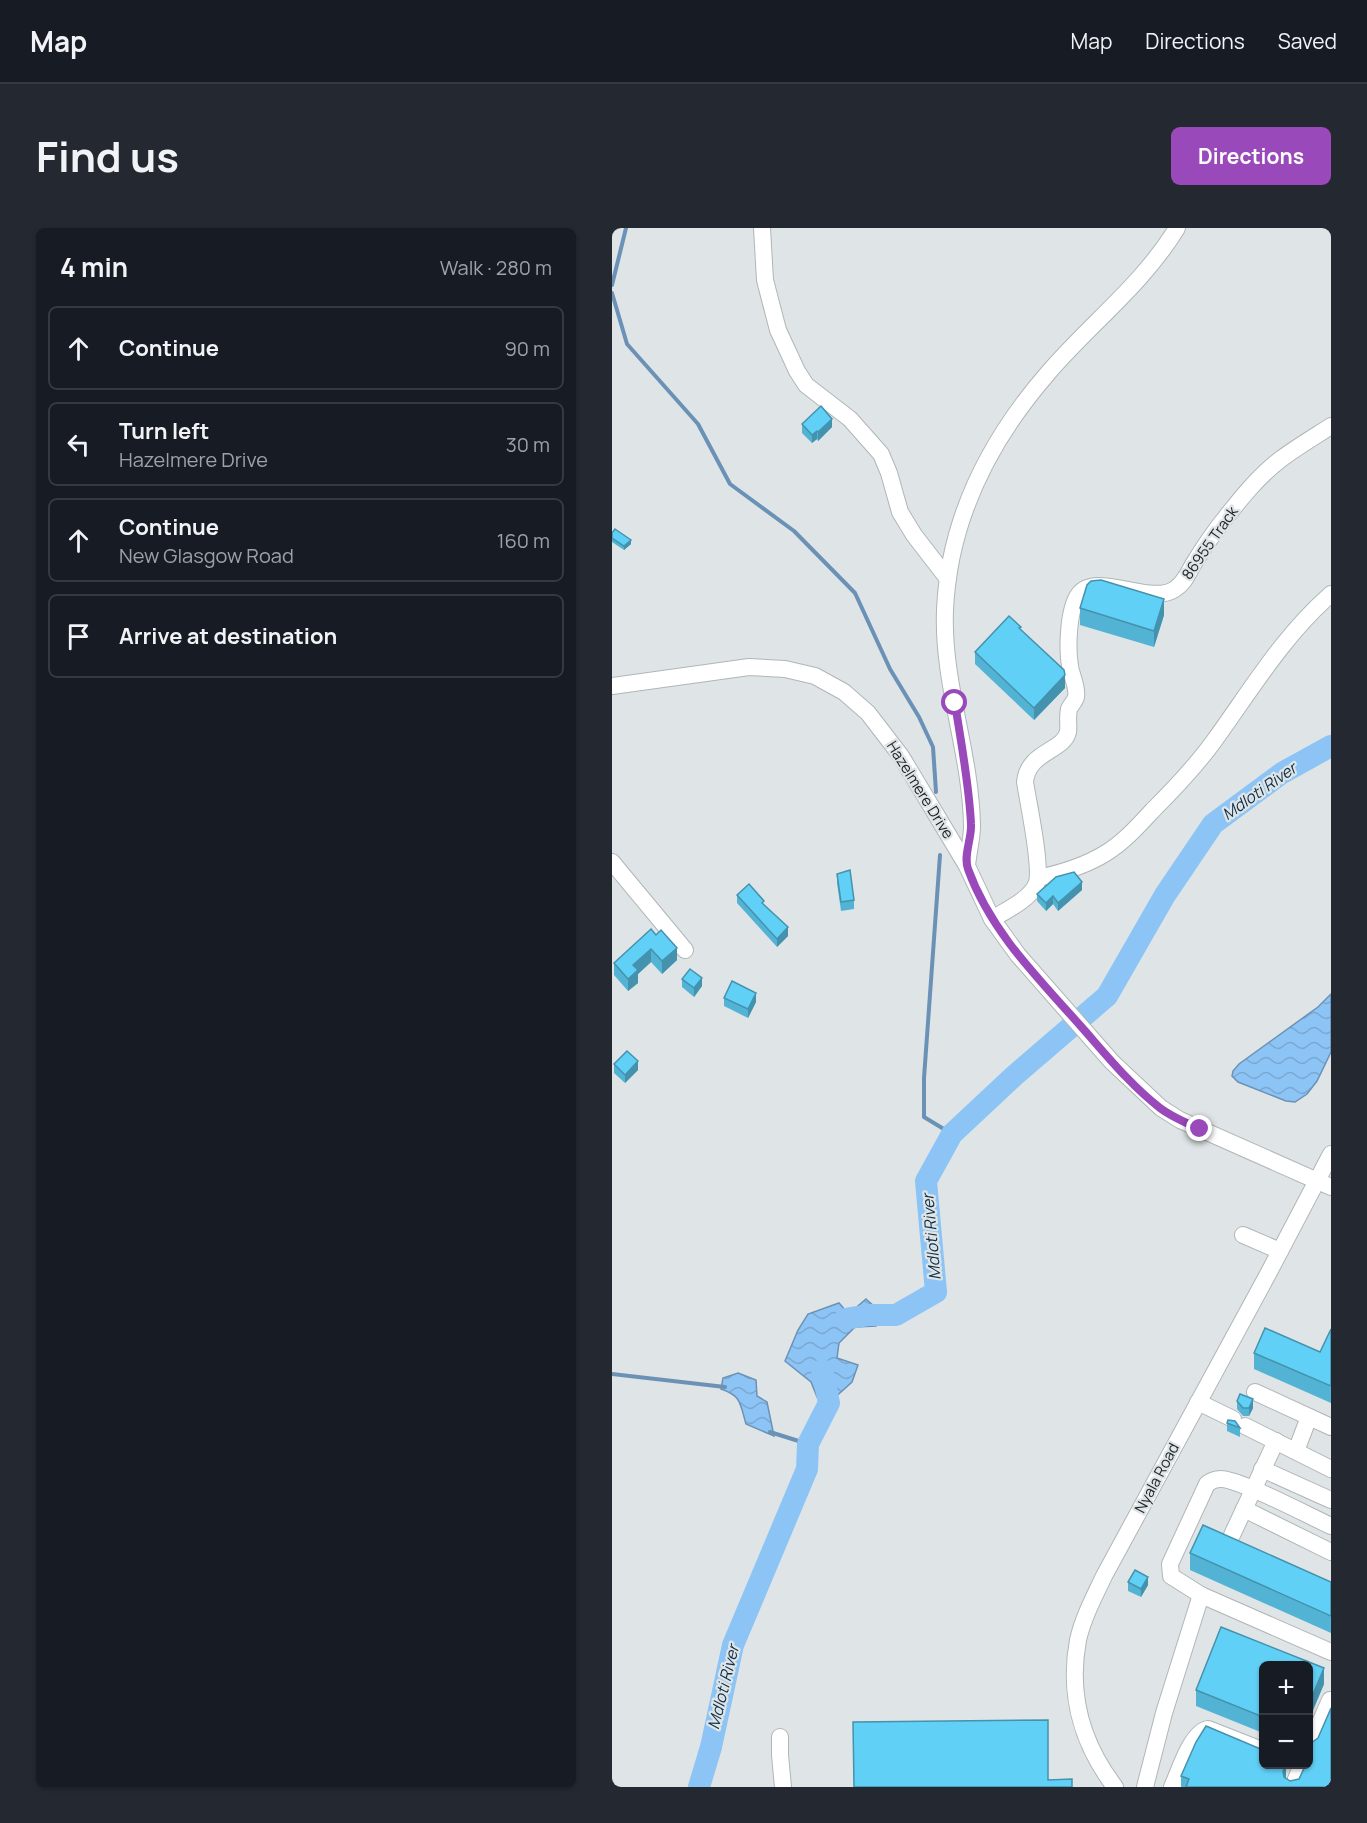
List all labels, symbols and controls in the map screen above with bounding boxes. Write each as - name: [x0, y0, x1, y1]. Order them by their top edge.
- text: Map: [30, 22, 87, 60]
- text: Map: [1071, 27, 1112, 55]
- text: Directions: [1145, 27, 1245, 55]
- text: Saved: [1278, 27, 1337, 55]
- text: Find us: [36, 127, 179, 185]
- button: Directions: [1171, 127, 1331, 185]
- text: 4 min: [60, 249, 128, 285]
- text: Walk · 280 m: [440, 254, 552, 281]
- icon: ahead: [62, 332, 95, 365]
- text: Continue: [119, 333, 219, 363]
- text: 90 m: [504, 335, 550, 362]
- text: Turn left: [119, 416, 209, 446]
- icon: left: [62, 428, 95, 461]
- text: 30 m: [506, 431, 550, 458]
- text: Hazelmere Drive: [119, 446, 268, 473]
- street label: 86955 Track: [1177, 501, 1243, 584]
- text: Continue: [119, 512, 219, 542]
- icon: ahead: [62, 524, 95, 557]
- text: 160 m: [497, 527, 550, 554]
- text: New Glasgow Road: [119, 542, 294, 569]
- icon: arrive: [62, 620, 95, 653]
- text: Arrive at destination: [119, 621, 337, 651]
- route start: [941, 689, 967, 715]
- street label: Hazelmere Drive: [882, 737, 959, 843]
- water label: Mdloti River: [1217, 756, 1302, 825]
- route end: [1186, 1115, 1212, 1141]
- water label: Mdloti River: [916, 1191, 946, 1281]
- street label: Nyala Road: [1129, 1439, 1184, 1517]
- water label: Mdloti River: [702, 1640, 745, 1731]
- map controls: [1259, 1661, 1313, 1769]
- button: +: [1259, 1661, 1313, 1715]
- button: −: [1259, 1715, 1313, 1769]

